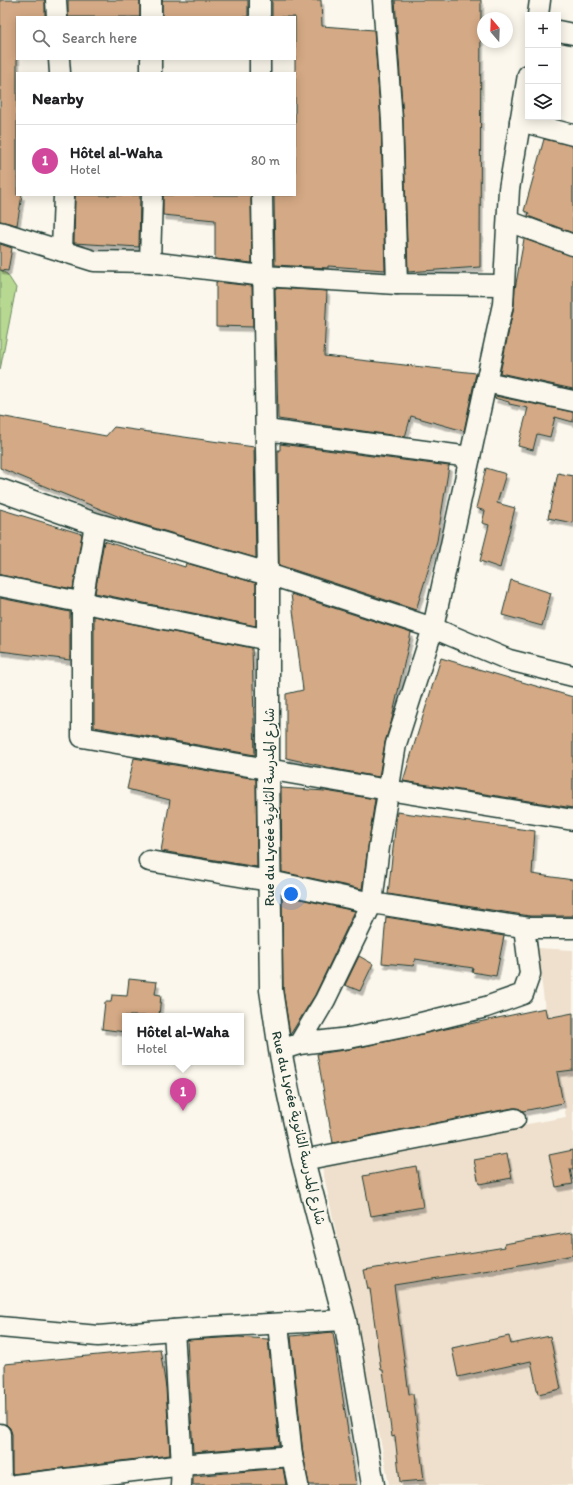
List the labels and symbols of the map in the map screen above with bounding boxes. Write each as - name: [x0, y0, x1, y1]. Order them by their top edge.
- north arrow: [477, 12, 513, 48]
- street label: Rue du Lycée شارع المدرسة الثانوية: [261, 708, 279, 906]
- your location: [281, 884, 301, 904]
- street label: Rue du Lycée شارع المدرسة الثانوية: [267, 1029, 329, 1227]
- pin: 1: [170, 1078, 196, 1111]

